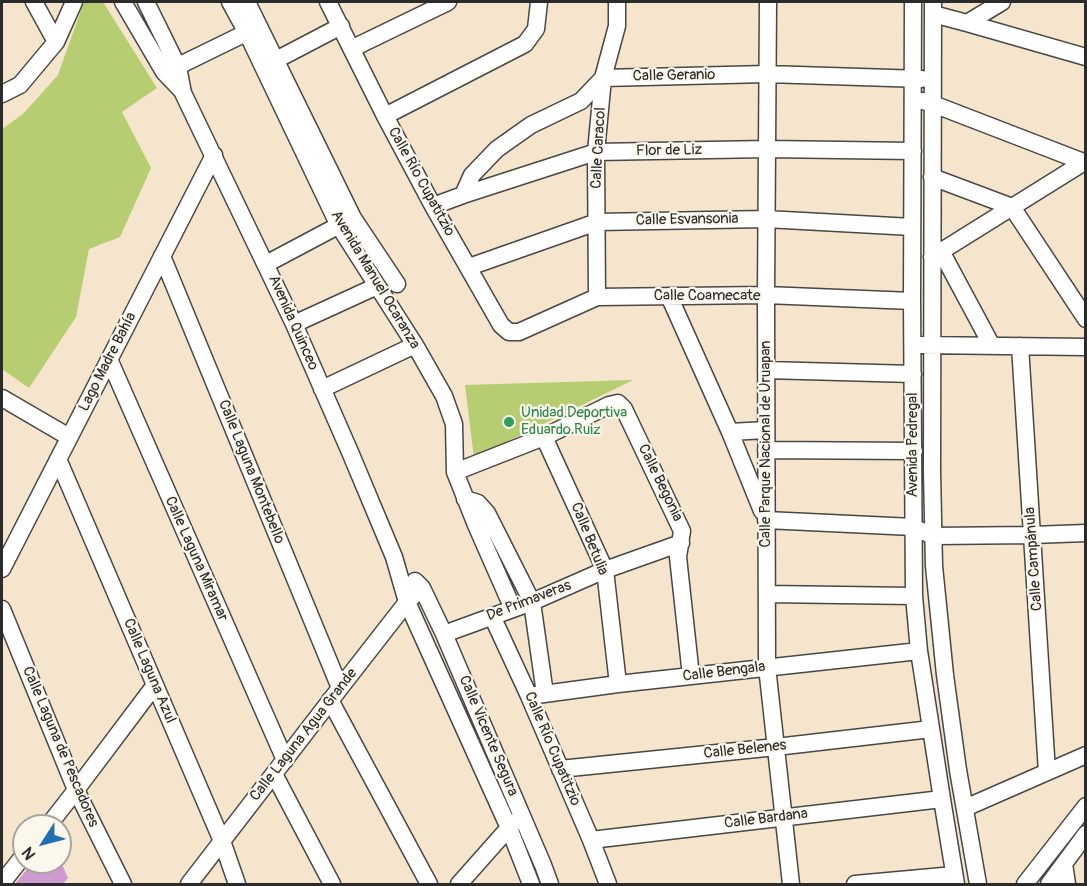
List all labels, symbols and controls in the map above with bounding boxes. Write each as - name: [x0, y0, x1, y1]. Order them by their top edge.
- street label: Calle Geranio: [633, 66, 715, 86]
- street label: Calle Caracol: [588, 107, 610, 189]
- street label: Calle Río Cupatitzio: [384, 124, 458, 240]
- street label: Flor de Liz: [636, 141, 702, 161]
- street label: Avenida Manuel Ocaranza: [327, 208, 423, 352]
- street label: Calle Esvansonia: [635, 210, 739, 230]
- street label: Avenida Quinceo: [264, 273, 322, 373]
- street label: Calle Coamecate: [654, 287, 760, 305]
- street label: Lago Madre Bahía: [75, 309, 141, 415]
- street label: Calle Parque Nacional de Uruapan: [757, 341, 775, 547]
- street label: Avenida Pedregal: [904, 393, 922, 497]
- street label: Calle Laguna Montebello: [214, 397, 288, 547]
- place label: Unidad Deportiva Eduardo Ruiz: [521, 404, 627, 439]
- marker: Unidad Deportiva Eduardo Ruiz: [502, 415, 516, 429]
- street label: Calle Begonia: [634, 442, 686, 524]
- street label: Calle Laguna Miramar: [160, 494, 232, 624]
- street label: Calle Betulia: [566, 500, 612, 578]
- street label: Calle Campánula: [1021, 506, 1047, 612]
- street label: De Primaveras: [484, 577, 574, 625]
- street label: Calle Laguna Azul: [119, 616, 179, 726]
- street label: Calle Bengala: [682, 658, 766, 686]
- street label: Calle Laguna de Pescadores: [18, 664, 102, 830]
- street label: Calle Laguna Agua Grande: [247, 665, 361, 805]
- street label: Calle Vicente Segura: [455, 673, 521, 799]
- street label: Calle Río Cupatitzio: [520, 689, 584, 809]
- street label: Calle Belenes: [703, 737, 787, 763]
- street label: Calle Bardana: [723, 805, 809, 833]
- north arrow: [12, 814, 72, 874]
- text: N: [18, 843, 40, 864]

